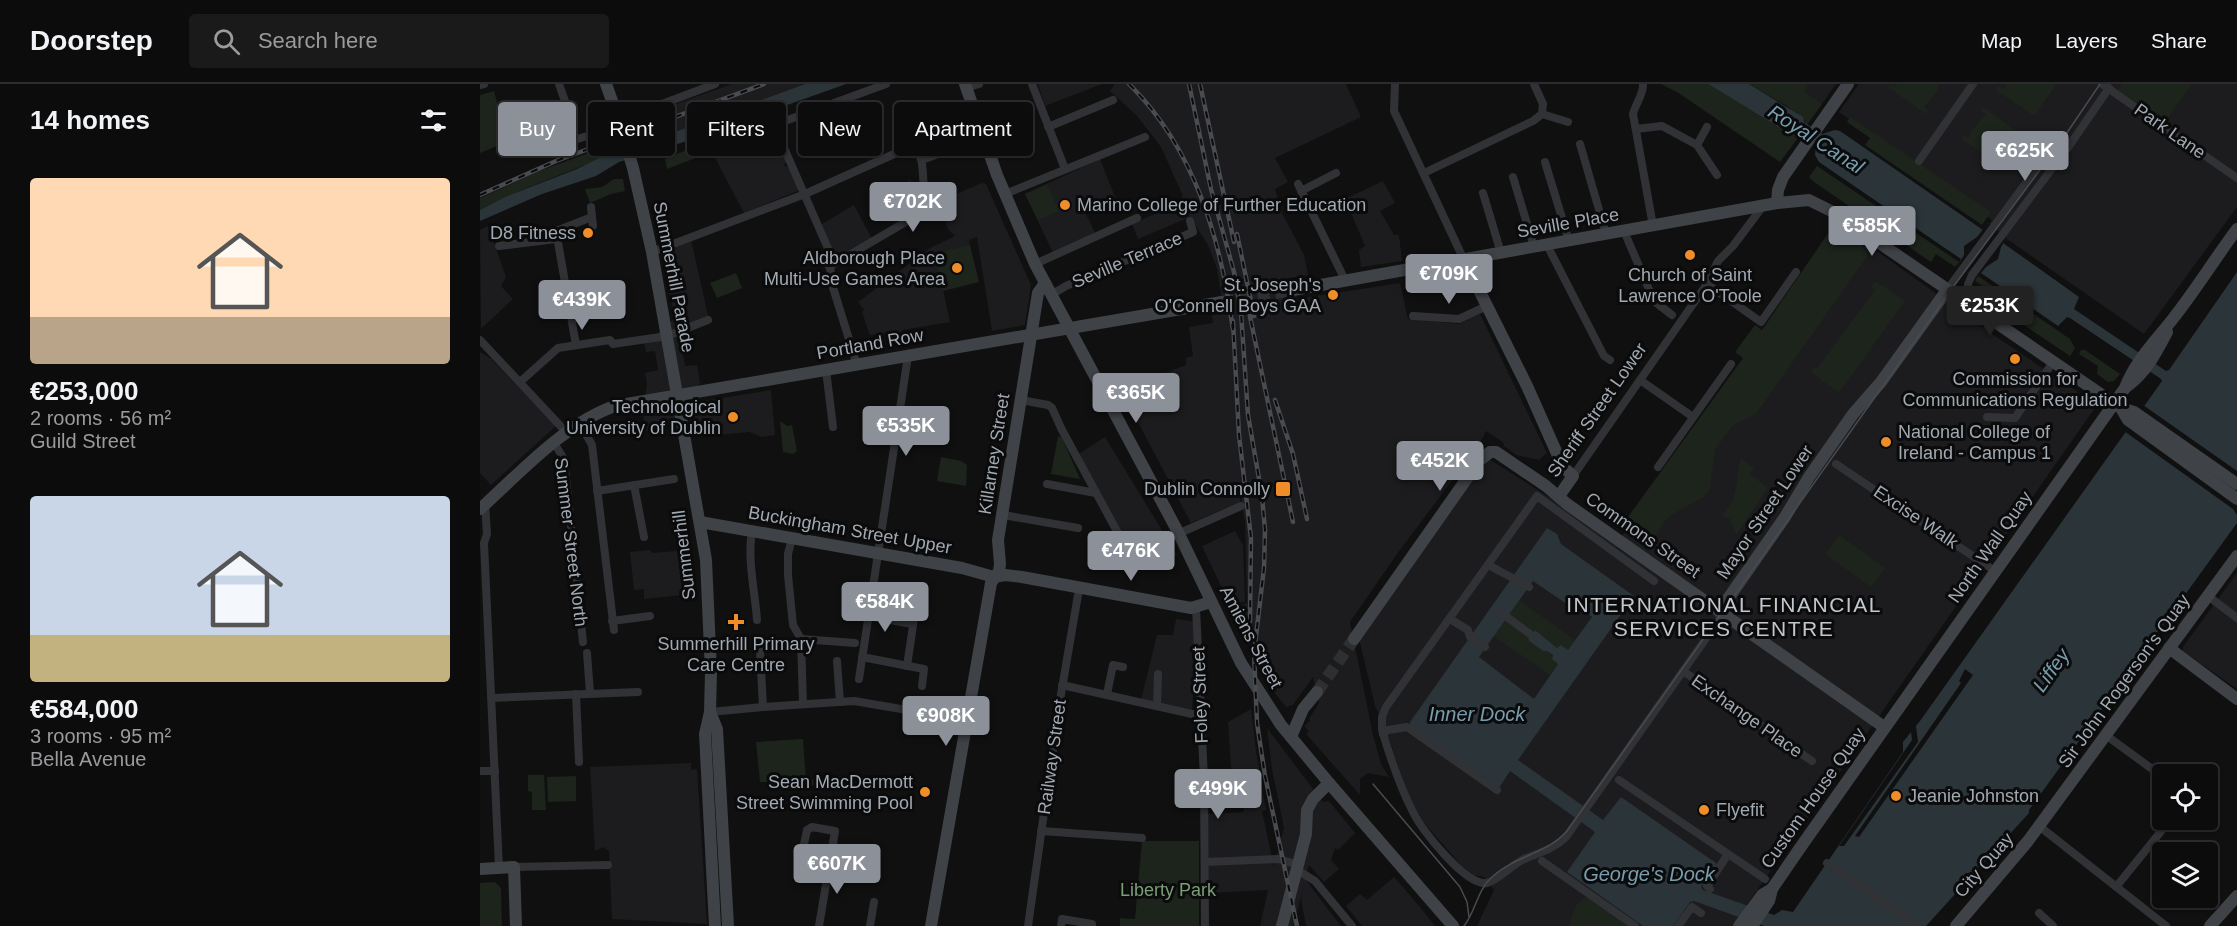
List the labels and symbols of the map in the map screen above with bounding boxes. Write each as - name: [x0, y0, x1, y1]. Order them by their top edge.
- street label: Park Lane: [2131, 99, 2209, 163]
- water label: Royal Canal: [1764, 100, 1868, 178]
- pin: €625K: [1983, 131, 2067, 182]
- pin: €702K: [871, 182, 955, 233]
- place label: Marino College of Further Education: [1077, 195, 1366, 215]
- marker: Marino College of Further Education: [1058, 198, 1072, 212]
- street label: Summerhill Parade: [650, 200, 698, 354]
- street label: Seville Place: [1516, 204, 1620, 242]
- pin: €585K: [1830, 206, 1914, 257]
- place label: D8 Fitness: [490, 223, 576, 243]
- marker: D8 Fitness: [581, 226, 595, 240]
- street label: Seville Terrace: [1069, 228, 1185, 292]
- place label: Aldborough Place Multi-Use Games Area: [764, 248, 946, 289]
- marker: Church of Saint Lawrence O'Toole: [1683, 248, 1697, 262]
- pin: €709K: [1407, 254, 1491, 305]
- marker: Aldborough Place Multi-Use Games Area: [950, 261, 964, 275]
- place label: Church of Saint Lawrence O'Toole: [1618, 265, 1762, 306]
- place label: St. Joseph's O'Connell Boys GAA: [1154, 275, 1321, 316]
- pin: €439K: [540, 280, 624, 331]
- pin: €253K: [1948, 286, 2032, 337]
- marker: St. Joseph's O'Connell Boys GAA: [1326, 288, 1340, 302]
- street label: Portland Row: [815, 325, 926, 363]
- street label: Sheriff Street Lower: [1543, 339, 1651, 481]
- marker: Commission for Communications Regulation: [2008, 352, 2022, 366]
- place label: Commission for Communications Regulation: [1902, 369, 2128, 410]
- pin: €365K: [1094, 373, 1178, 424]
- street label: Killarney Street: [975, 392, 1013, 516]
- place label: Technological University of Dublin: [566, 397, 721, 438]
- pin: €535K: [864, 406, 948, 457]
- marker: Technological University of Dublin: [726, 410, 740, 424]
- place label: National College of Ireland - Campus 1: [1898, 422, 2051, 463]
- marker: National College of Ireland - Campus 1: [1879, 435, 1893, 449]
- pin: €452K: [1398, 441, 1482, 492]
- street label: Mayor Street Lower: [1713, 441, 1817, 583]
- street label: Summer Street North: [551, 456, 591, 628]
- place label: Dublin Connolly: [1144, 479, 1270, 499]
- marker: Dublin Connolly: [1274, 480, 1292, 498]
- street label: Excise Walk: [1870, 481, 1963, 553]
- street label: North Wall Quay: [1944, 487, 2036, 607]
- street label: Commons Street: [1582, 488, 1704, 582]
- street label: Buckingham Street Upper: [747, 502, 953, 558]
- street label: Summerhill: [669, 509, 699, 601]
- pin: €476K: [1089, 531, 1173, 582]
- pin: €584K: [843, 582, 927, 633]
- street label: Amiens Street: [1216, 582, 1286, 692]
- street label: Sir John Rogerson's Quay: [2054, 590, 2194, 772]
- district label: INTERNATIONAL FINANCIAL SERVICES CENTRE: [1566, 593, 1882, 640]
- marker: Summerhill Primary Care Centre: [727, 613, 745, 631]
- place label: Summerhill Primary Care Centre: [657, 634, 815, 675]
- water label: Liffey: [2028, 643, 2074, 696]
- street label: Foley Street: [1188, 646, 1212, 744]
- street label: Exchange Place: [1688, 670, 1806, 762]
- pin: €908K: [904, 696, 988, 747]
- street label: Railway Street: [1034, 698, 1070, 816]
- water label: Inner Dock: [1429, 703, 1526, 725]
- street label: Custom House Quay: [1757, 724, 1869, 872]
- pin: €499K: [1176, 769, 1260, 820]
- place label: Sean MacDermott Street Swimming Pool: [736, 772, 913, 813]
- marker: Sean MacDermott Street Swimming Pool: [918, 785, 932, 799]
- place label: Jeanie Johnston: [1908, 786, 2039, 806]
- marker: Jeanie Johnston: [1889, 789, 1903, 803]
- place label: Flyefit: [1716, 800, 1764, 820]
- marker: Flyefit: [1697, 803, 1711, 817]
- street label: City Quay: [1951, 829, 2017, 901]
- pin: €607K: [795, 844, 879, 895]
- water label: George's Dock: [1583, 863, 1716, 885]
- park label: Liberty Park: [1120, 880, 1217, 900]

